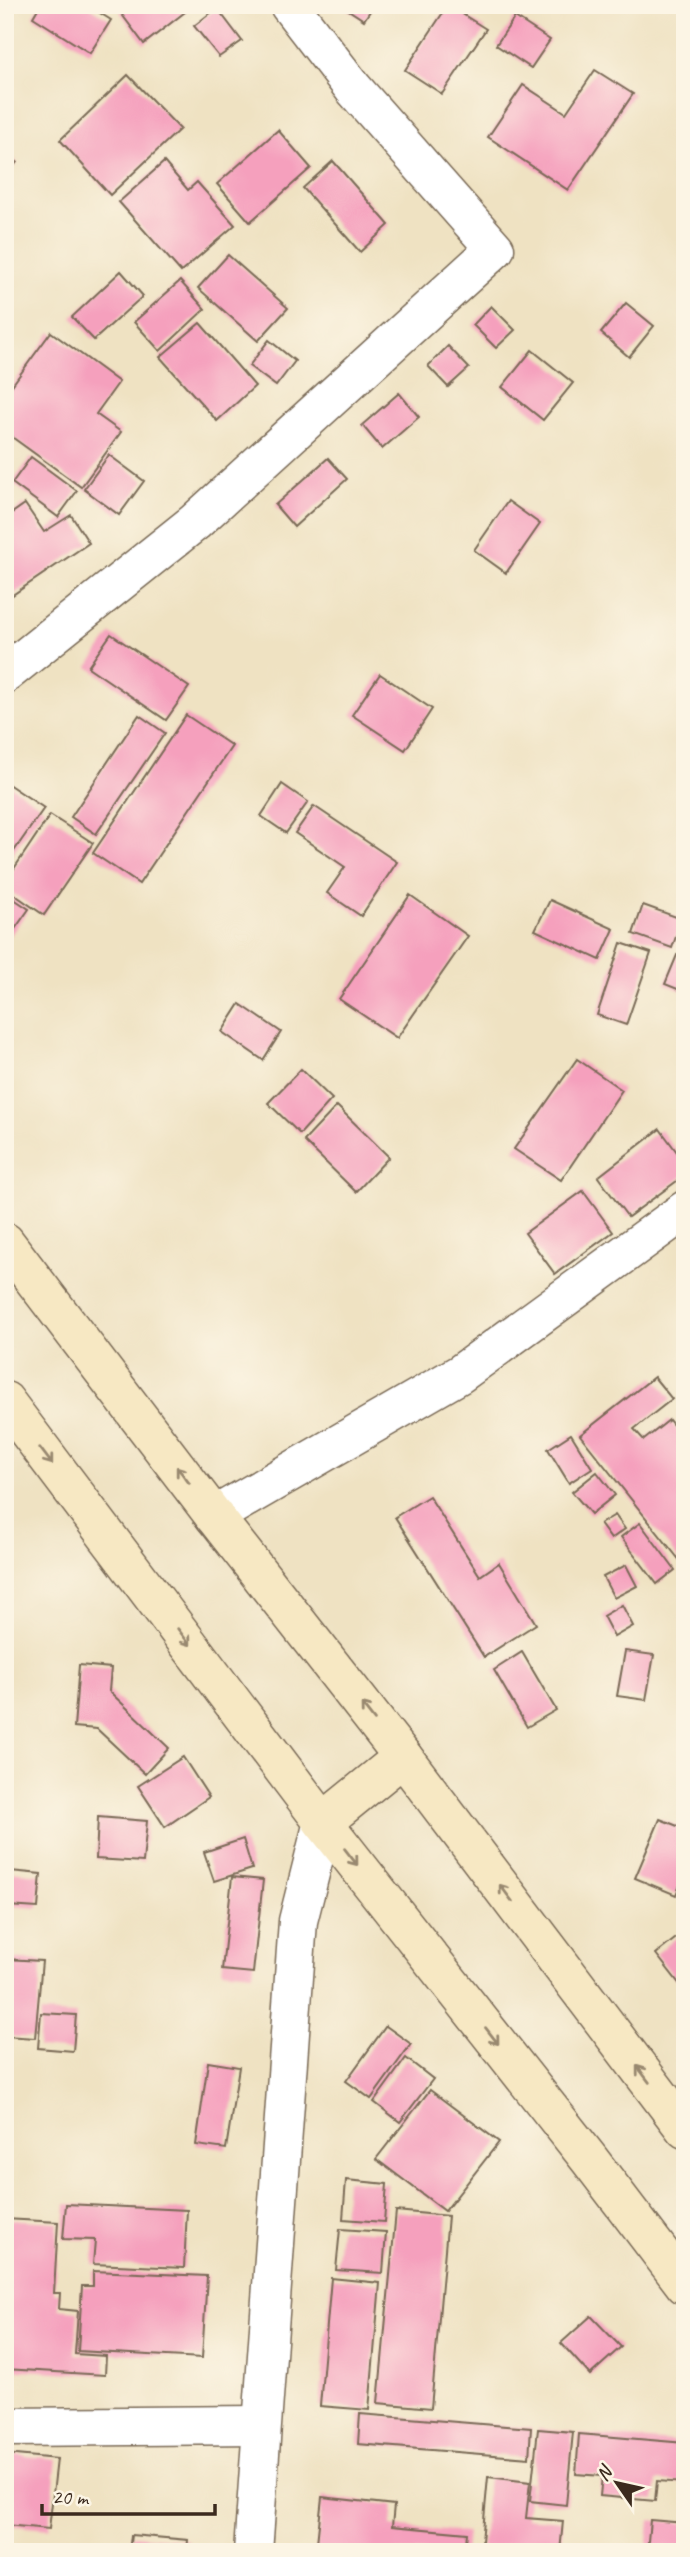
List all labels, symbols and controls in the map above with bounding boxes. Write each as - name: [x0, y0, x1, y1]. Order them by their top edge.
- one-way arrow: [39, 1446, 54, 1465]
- one-way arrow: [175, 1466, 190, 1485]
- one-way arrow: [176, 1627, 191, 1646]
- one-way arrow: [360, 1704, 375, 1722]
- one-way arrow: [344, 1847, 359, 1866]
- one-way arrow: [499, 1884, 513, 1903]
- one-way arrow: [485, 2026, 500, 2044]
- one-way arrow: [636, 2066, 651, 2084]
- north arrow: [582, 2448, 652, 2518]
- text: N: [590, 2460, 619, 2486]
- scale bar: [42, 2473, 215, 2517]
- text: 20 m: [52, 2484, 90, 2510]

